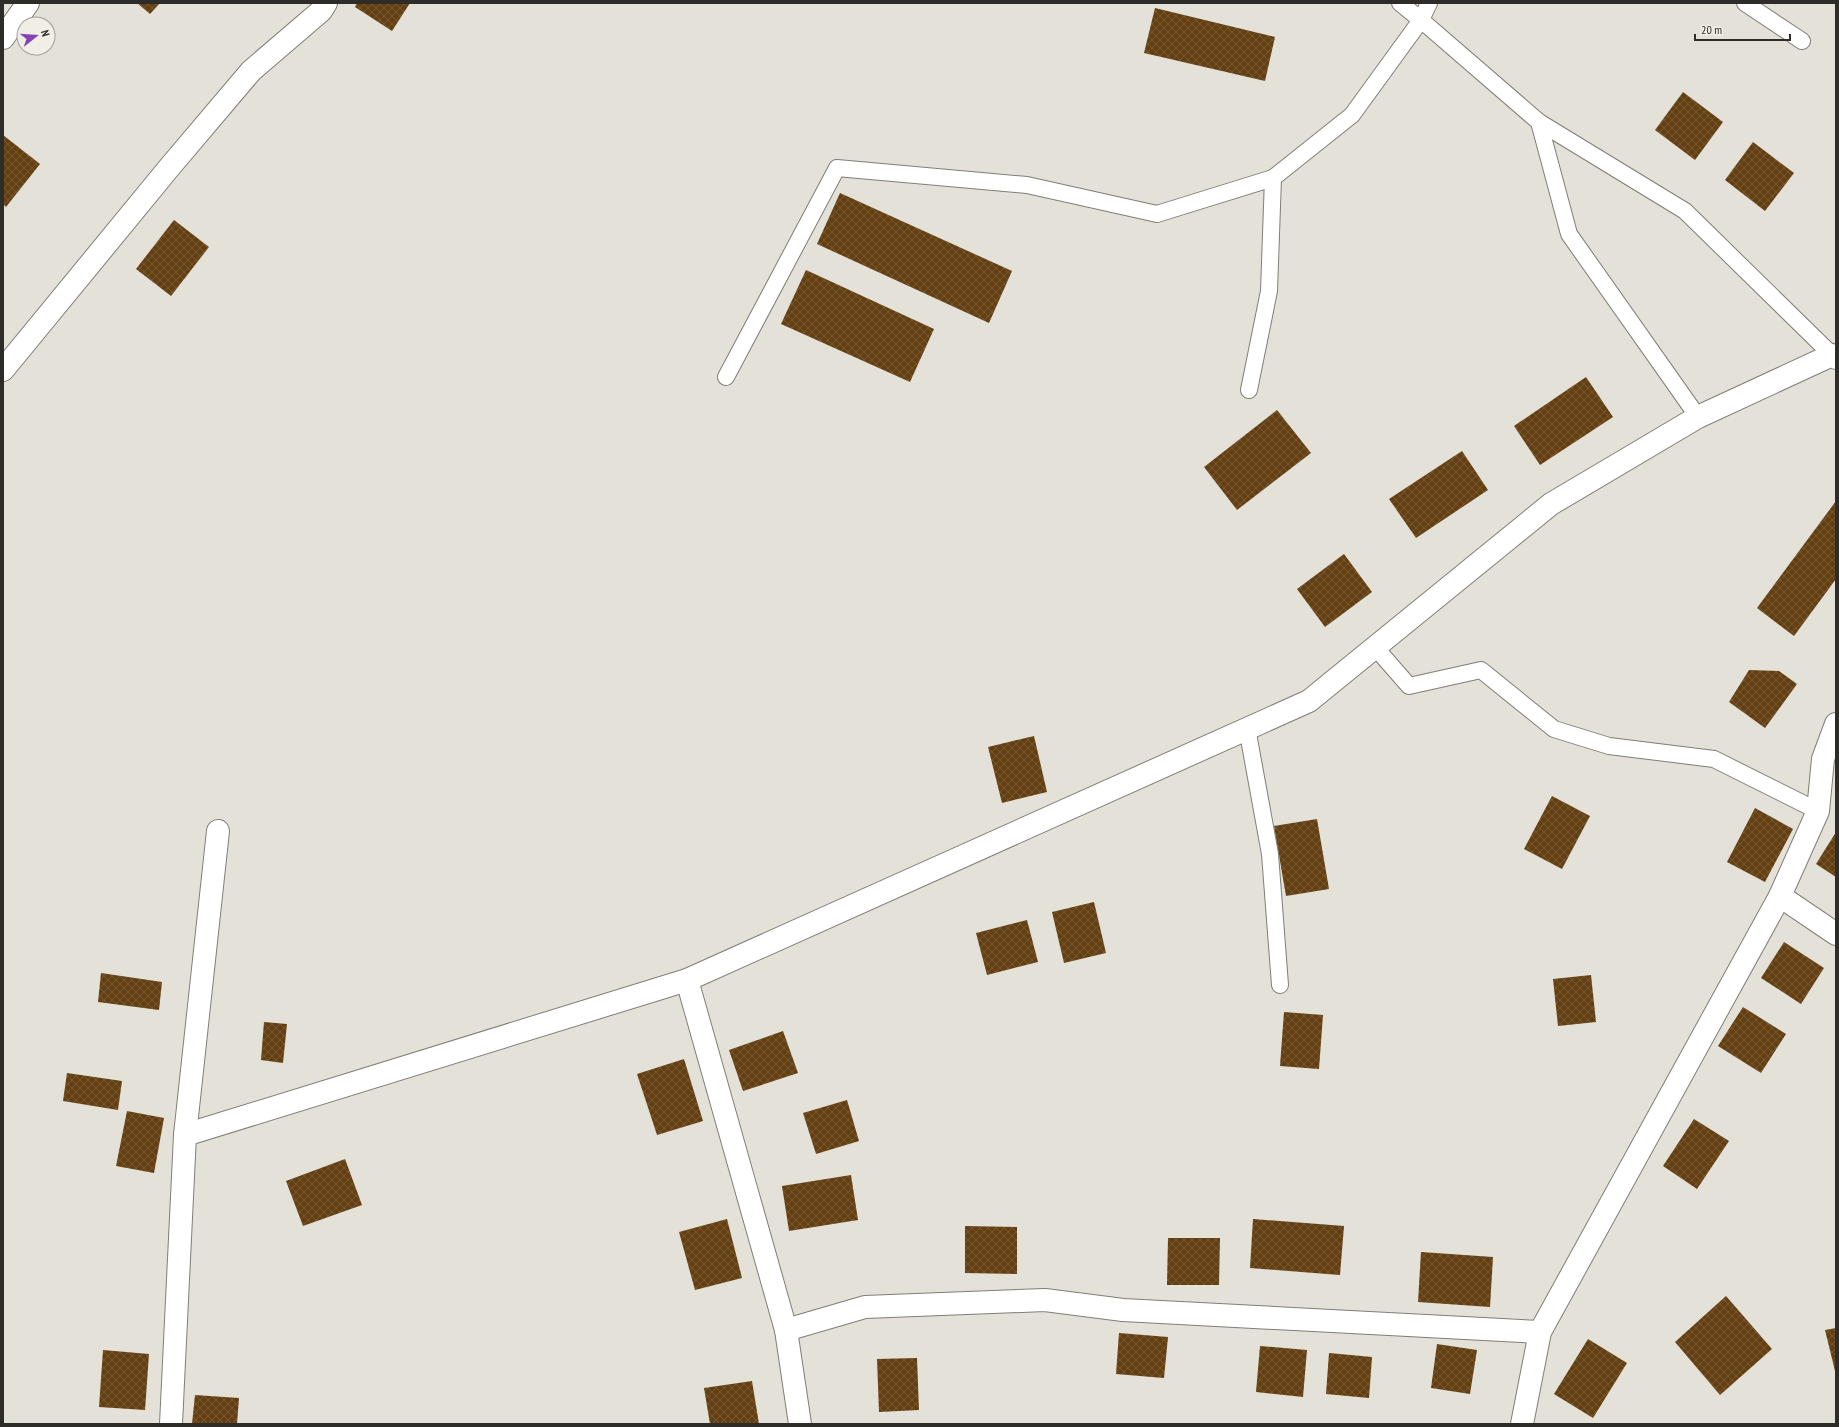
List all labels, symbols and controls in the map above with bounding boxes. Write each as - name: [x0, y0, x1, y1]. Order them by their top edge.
- north arrow: [16, 16, 56, 56]
- scale bar: [1695, 16, 1790, 42]
- text: 20 m: [1701, 22, 1722, 37]
- text: N: [38, 28, 53, 38]

